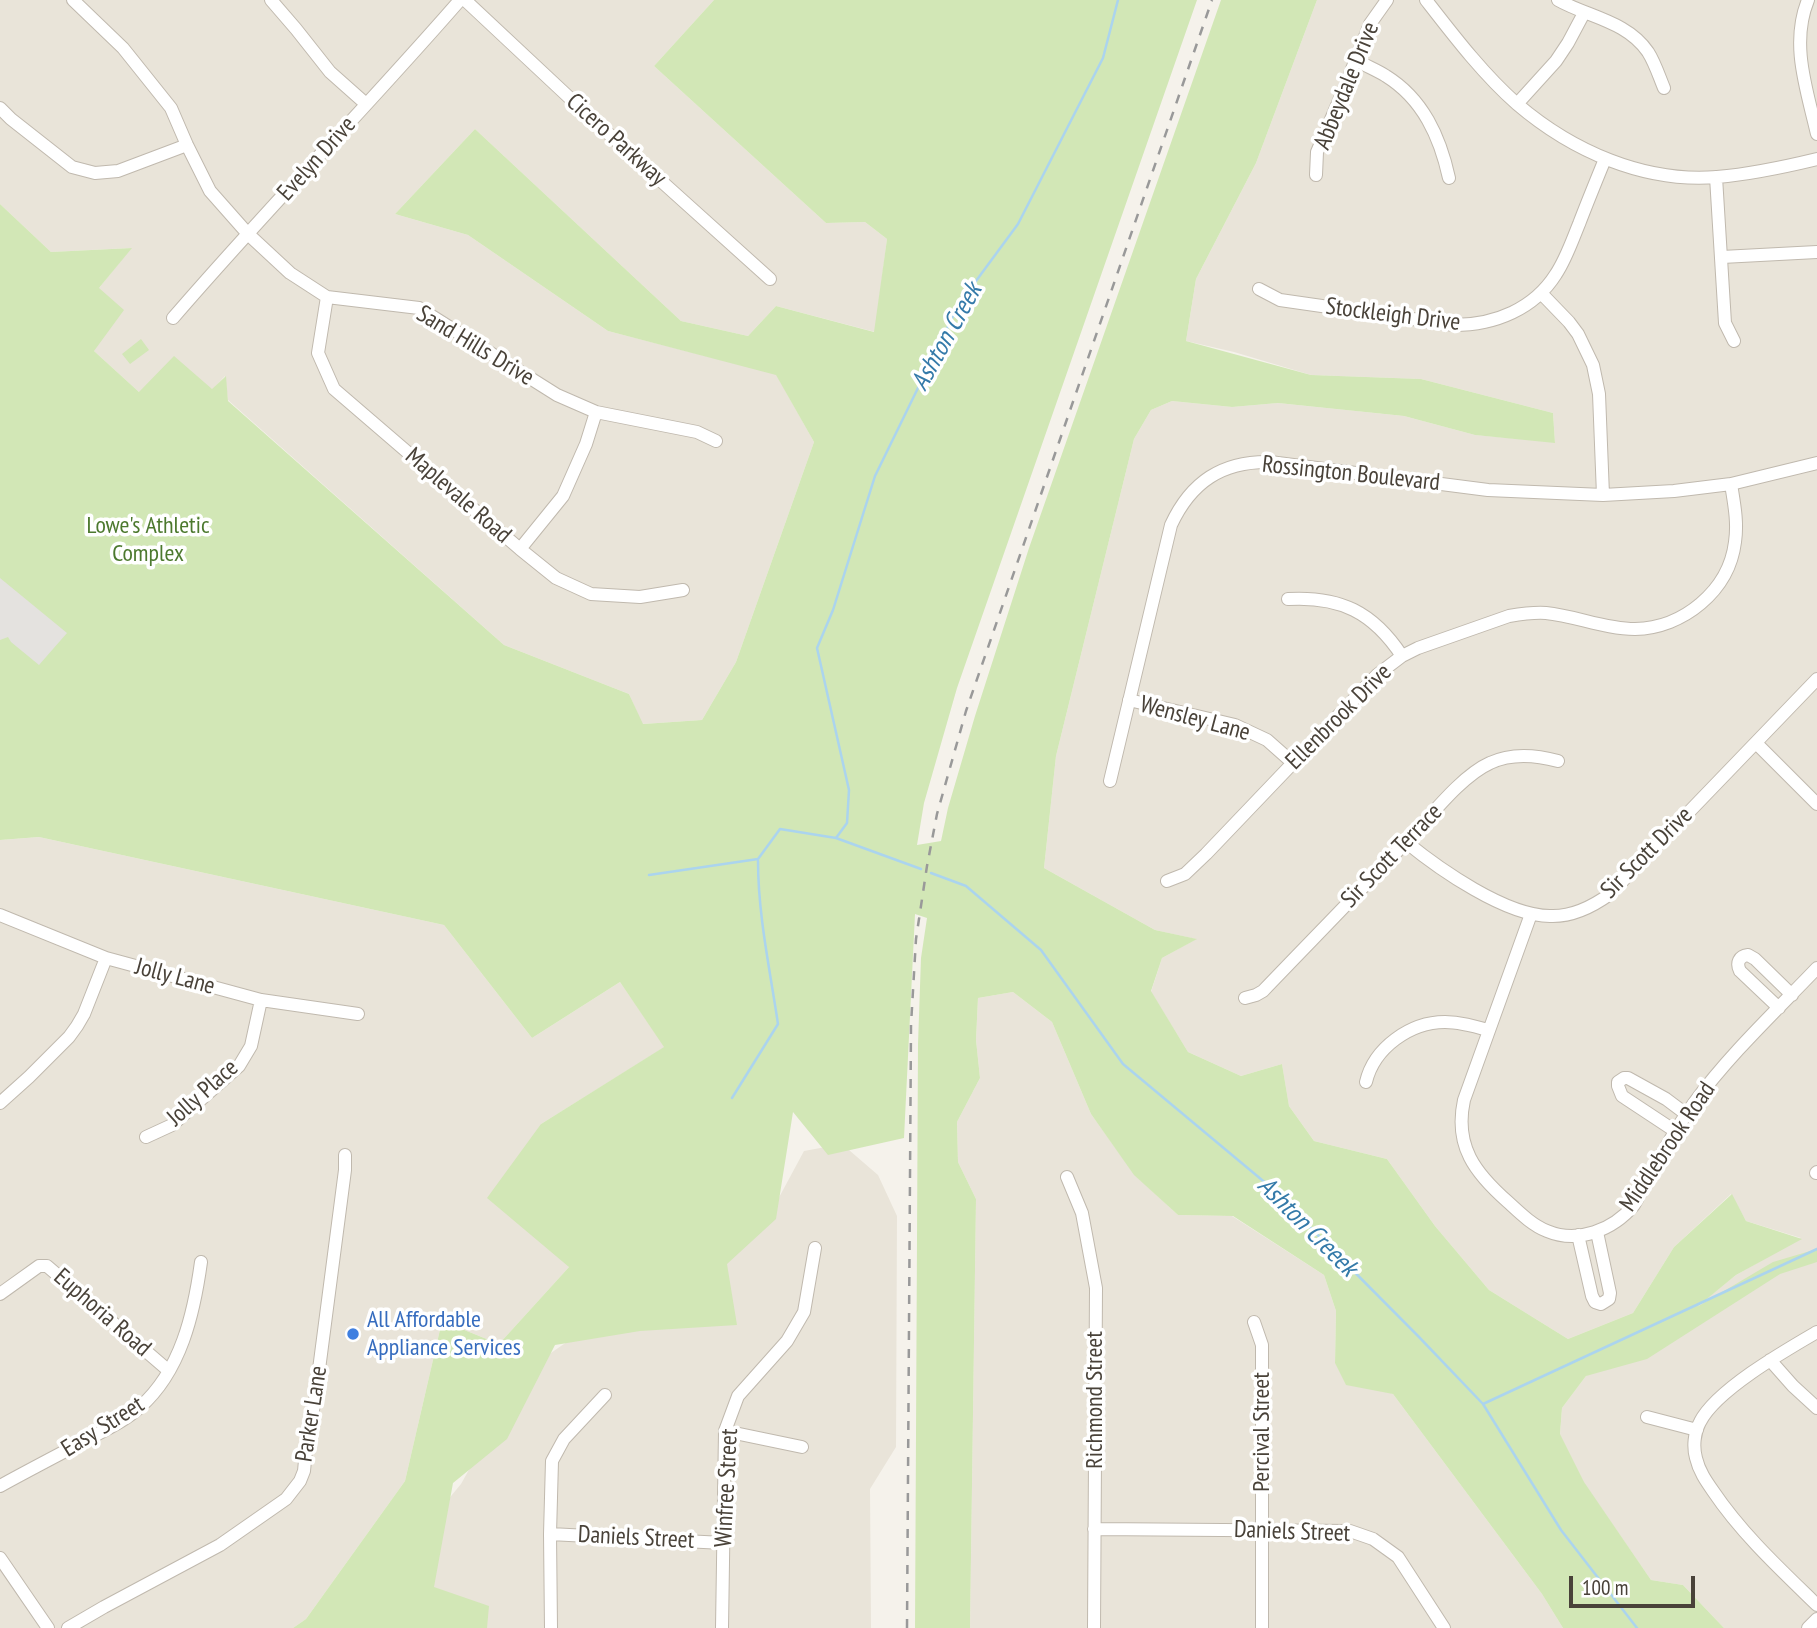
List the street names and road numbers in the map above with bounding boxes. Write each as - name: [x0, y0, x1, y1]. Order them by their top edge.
- street label: Abbeydale Drive: [1308, 18, 1386, 154]
- street label: Cicero Parkway: [560, 88, 672, 192]
- street label: Evelyn Drive: [272, 111, 362, 207]
- street label: Stockleigh Drive: [1324, 292, 1462, 338]
- street label: Sand Hills Drive: [411, 300, 539, 392]
- street label: Maplevale Road: [399, 442, 517, 550]
- street label: Rossington Boulevard: [1261, 450, 1441, 498]
- street label: Ellenbrook Drive: [1280, 658, 1398, 776]
- street label: Wensley Lane: [1137, 691, 1253, 747]
- street label: Sir Scott Terrace: [1335, 798, 1449, 914]
- street label: Sir Scott Drive: [1595, 801, 1699, 905]
- street label: Jolly Lane: [132, 953, 218, 1001]
- street label: Jolly Place: [162, 1054, 244, 1132]
- street label: Middlebrook Road: [1614, 1077, 1722, 1217]
- street label: Euphoria Road: [47, 1263, 157, 1363]
- street label: Richmond Street: [1081, 1331, 1109, 1469]
- street label: Parker Lane: [290, 1364, 334, 1464]
- street label: Percival Street: [1248, 1372, 1276, 1492]
- street label: Easy Street: [56, 1390, 150, 1464]
- street label: Winfree Street: [710, 1428, 744, 1548]
- street label: Daniels Street: [1233, 1516, 1351, 1548]
- street label: Daniels Street: [577, 1521, 695, 1555]

